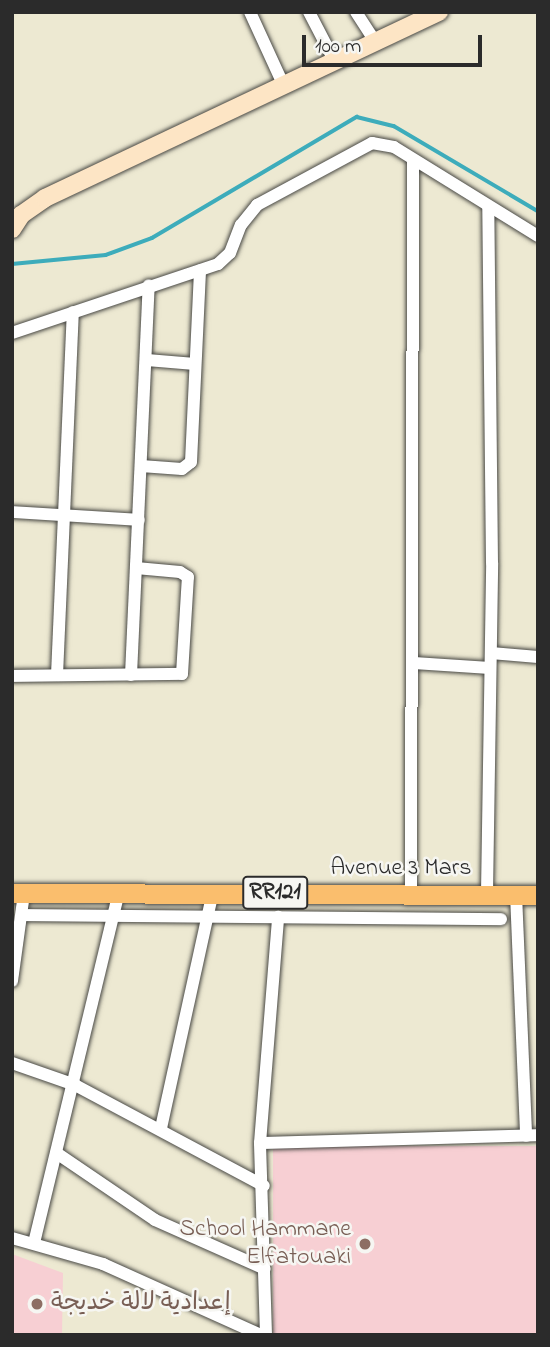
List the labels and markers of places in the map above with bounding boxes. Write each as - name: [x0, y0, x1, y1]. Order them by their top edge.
- place label: School Hammane Elfatouaki: [180, 1216, 351, 1272]
- marker: School Hammane Elfatouaki: [357, 1236, 373, 1252]
- place label: إعدادية لالة خديجة: [51, 1290, 231, 1318]
- marker: إعدادية لالة خديجة: [29, 1296, 45, 1312]

